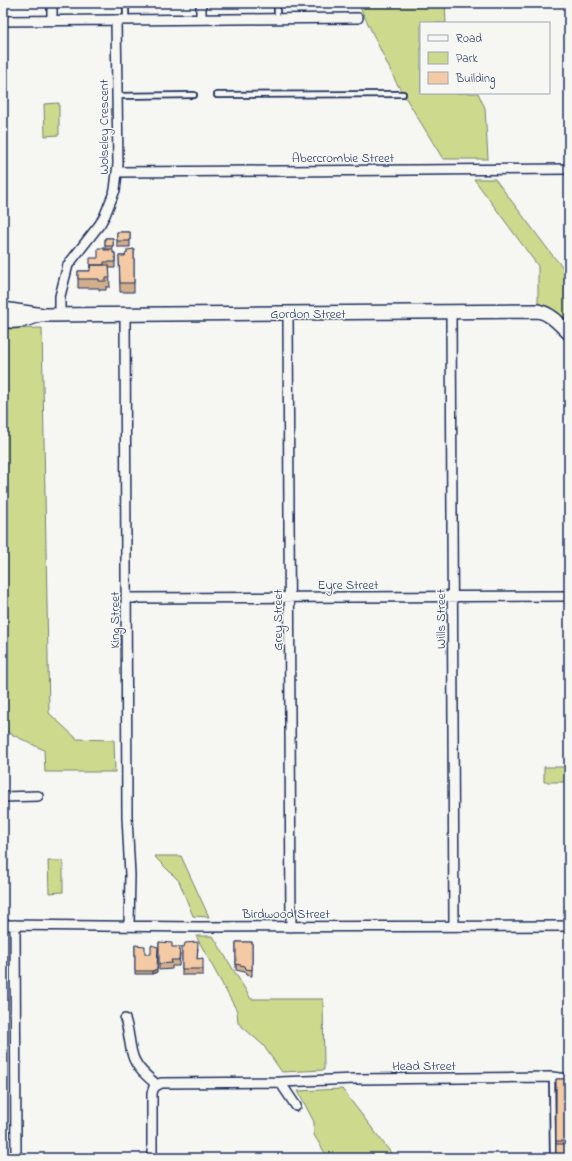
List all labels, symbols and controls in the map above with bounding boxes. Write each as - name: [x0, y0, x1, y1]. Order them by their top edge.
- legend: [420, 22, 550, 94]
- text: Road: [456, 30, 482, 48]
- text: Park: [456, 50, 478, 68]
- text: Building: [455, 70, 495, 89]
- street label: Wolseley Crescent: [95, 79, 115, 175]
- street label: Abercrombie Street: [292, 149, 395, 168]
- street label: Gordon Street: [270, 305, 346, 324]
- street label: Eyre Street: [318, 576, 379, 596]
- street label: Wills Street: [432, 588, 451, 649]
- street label: Grey Street: [269, 589, 289, 651]
- street label: King Street: [106, 591, 126, 648]
- street label: Birdwood Street: [241, 905, 330, 924]
- street label: Head Street: [392, 1057, 456, 1076]

